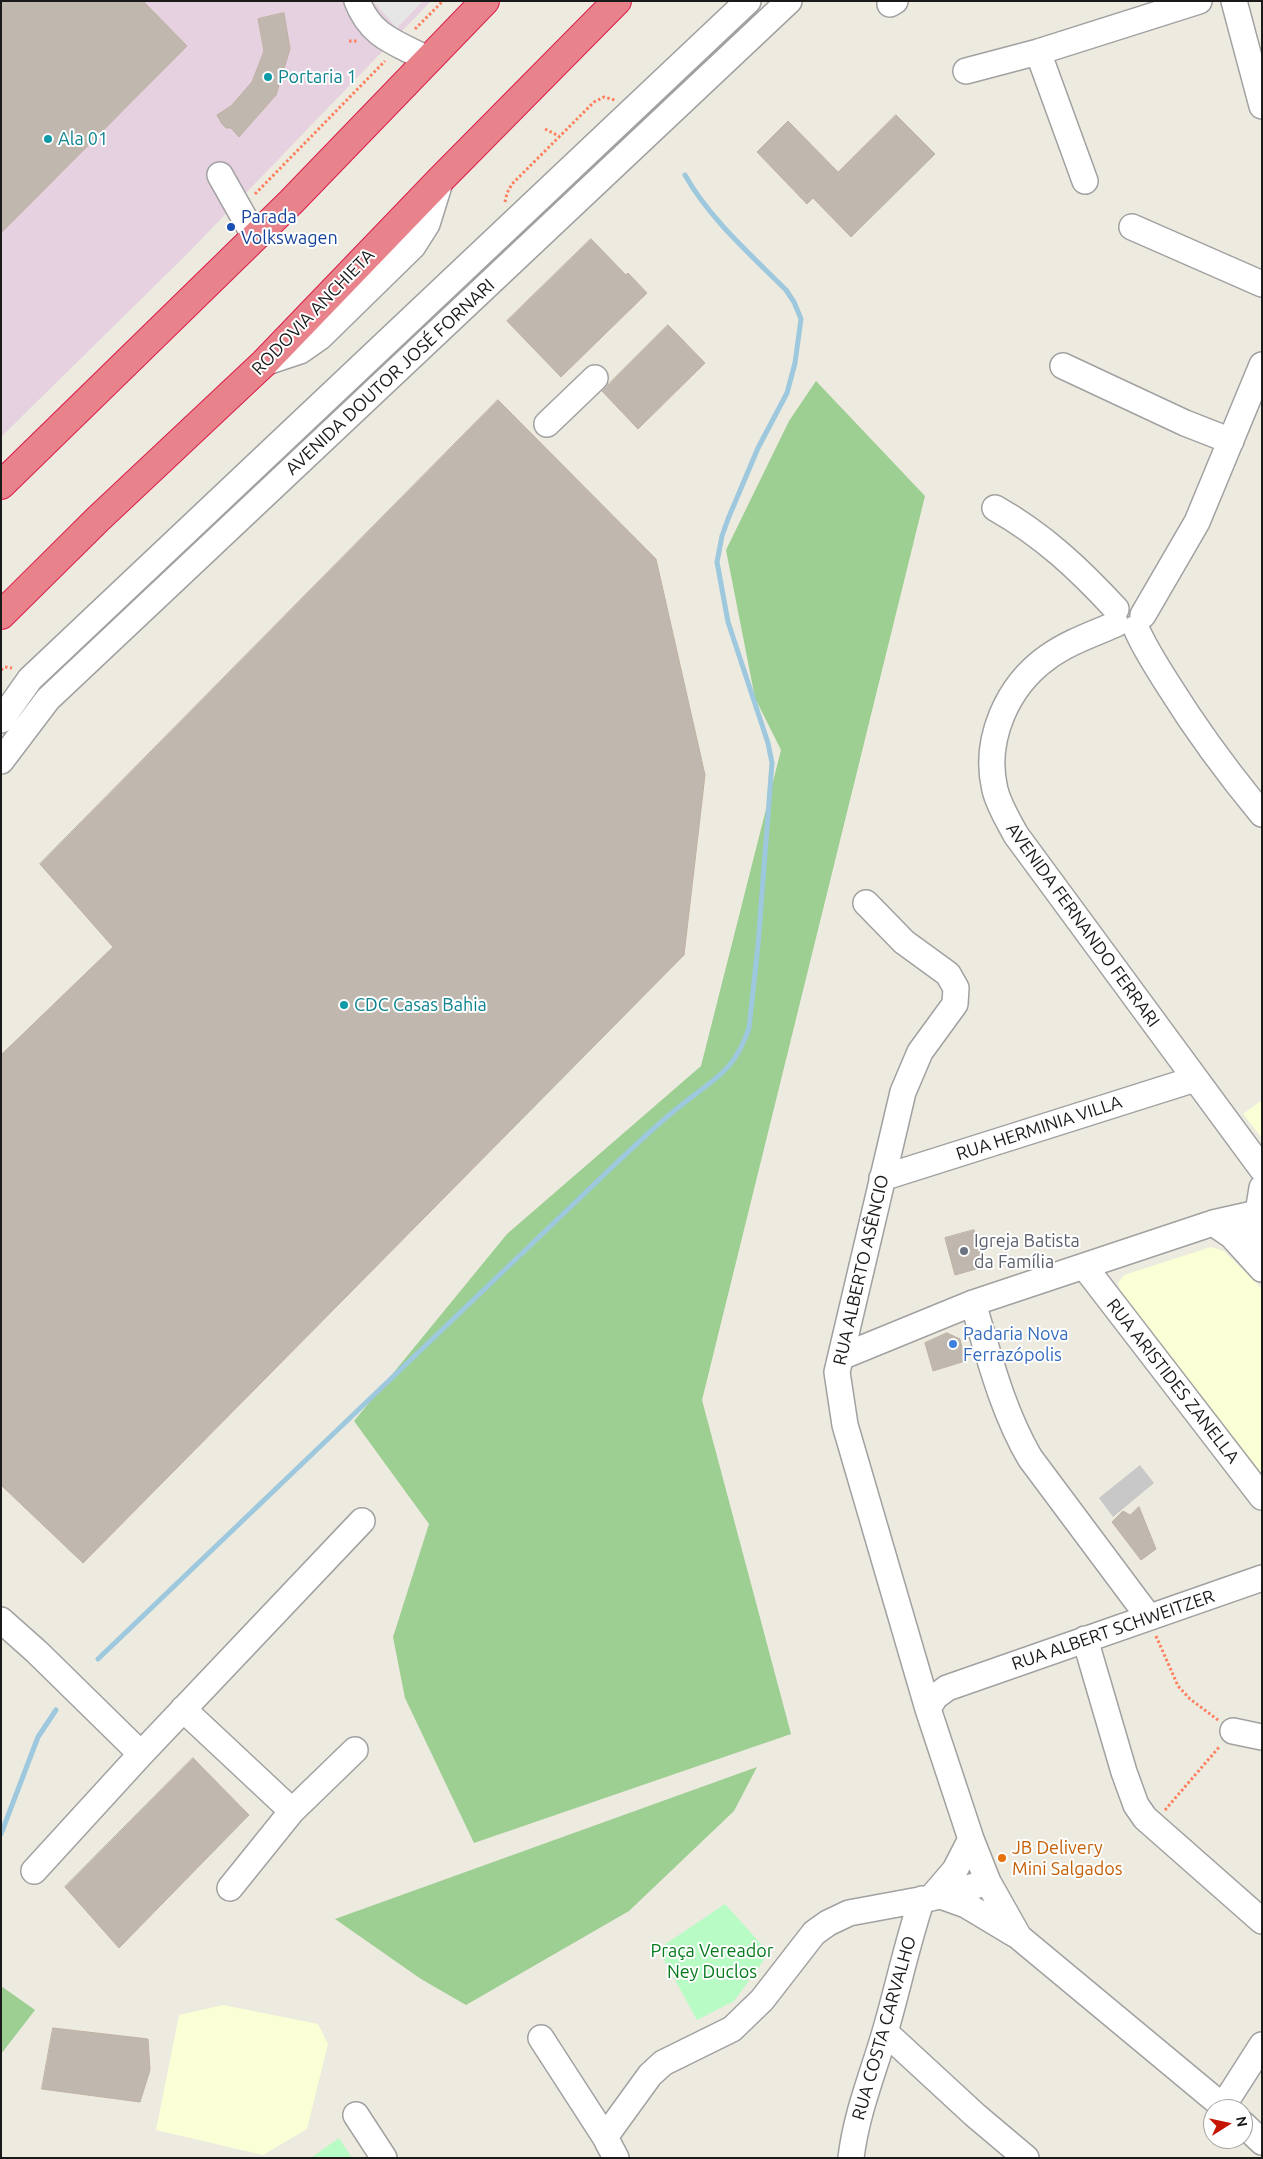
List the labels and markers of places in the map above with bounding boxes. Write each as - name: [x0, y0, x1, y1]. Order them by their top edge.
- place label: Portaria 1: [278, 66, 357, 88]
- marker: Portaria 1: [262, 71, 274, 83]
- place label: Ala 01: [58, 128, 108, 150]
- marker: Ala 01: [42, 133, 54, 145]
- place label: Parada Volkswagen: [241, 206, 338, 248]
- marker: Parada Volkswagen: [225, 221, 237, 233]
- place label: CDC Casas Bahia: [354, 994, 487, 1016]
- marker: CDC Casas Bahia: [338, 999, 350, 1011]
- place label: Igreja Batista da Família: [974, 1230, 1080, 1272]
- marker: Igreja Batista da Família: [958, 1245, 970, 1257]
- place label: Padaria Nova Ferrazópolis: [963, 1323, 1069, 1366]
- marker: Padaria Nova Ferrazópolis: [947, 1338, 959, 1350]
- place label: JB Delivery Mini Salgados: [1012, 1837, 1123, 1880]
- marker: JB Delivery Mini Salgados: [996, 1852, 1008, 1864]

